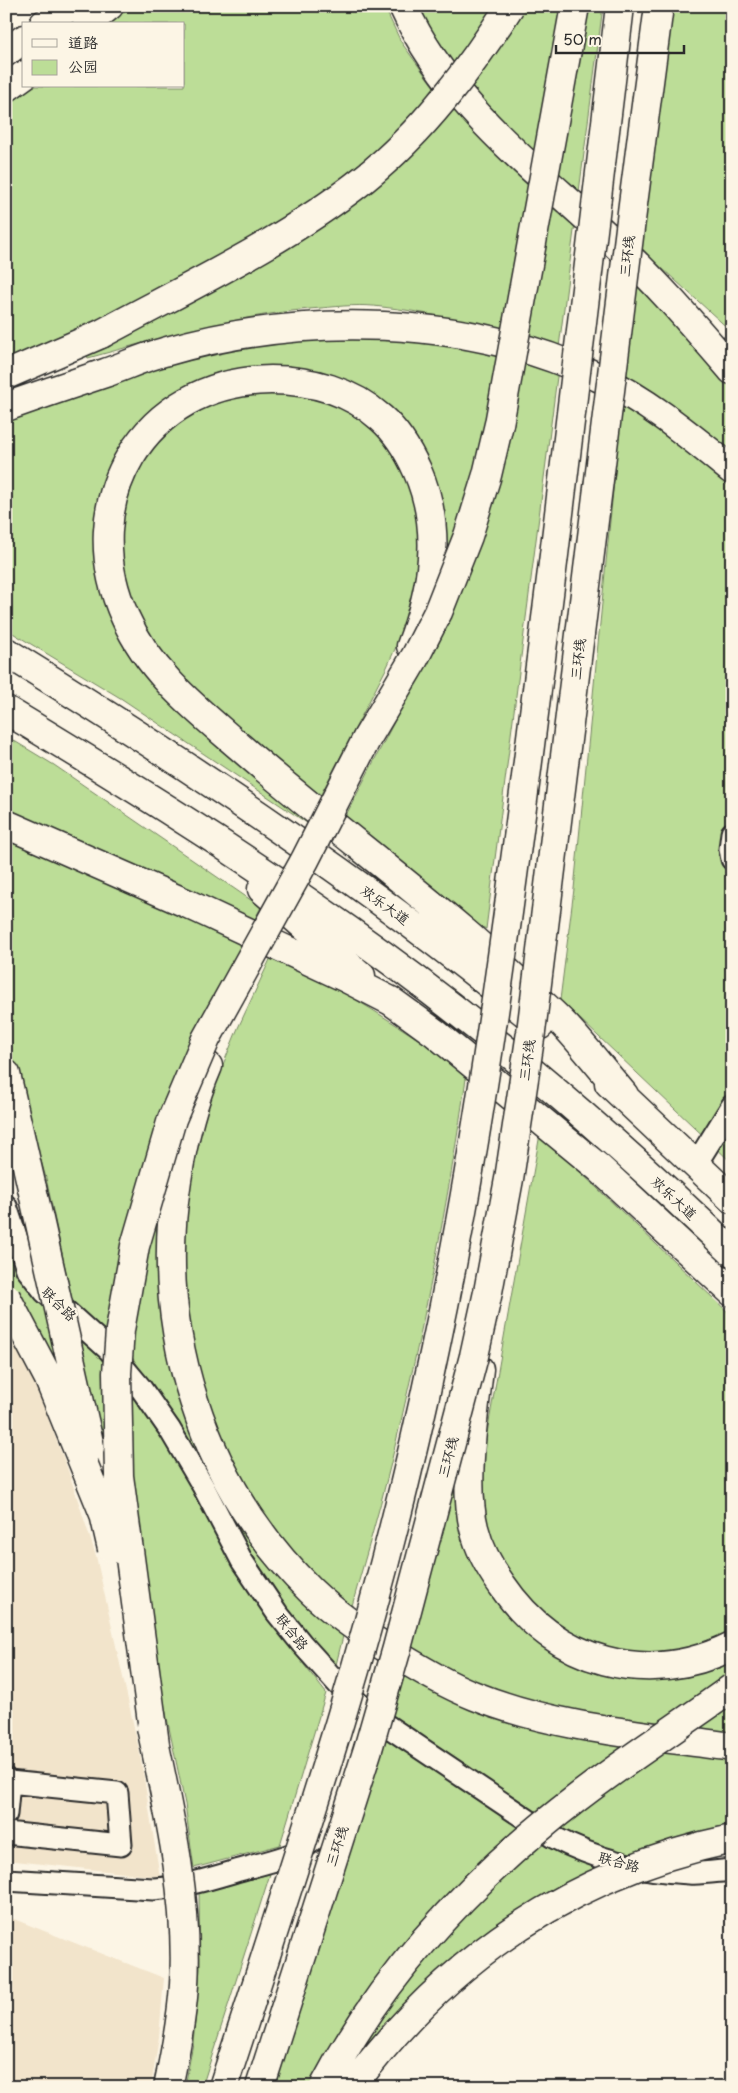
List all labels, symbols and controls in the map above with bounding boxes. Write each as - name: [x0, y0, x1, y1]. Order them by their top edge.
- legend: [22, 22, 185, 88]
- scale bar: [556, 22, 683, 54]
- text: 50 m: [563, 27, 602, 50]
- text: 道路: [68, 30, 98, 53]
- text: 公园: [68, 54, 98, 77]
- street label: 三环线: [614, 234, 639, 278]
- street label: 三环线: [565, 637, 590, 681]
- street label: 欢乐大道: [356, 880, 414, 930]
- street label: 三环线: [513, 1038, 540, 1082]
- street label: 欢乐大道: [647, 1171, 702, 1224]
- street label: 联合路: [37, 1281, 82, 1326]
- street label: 三环线: [432, 1434, 463, 1480]
- street label: 联合路: [271, 1609, 314, 1655]
- street label: 三环线: [320, 1823, 353, 1869]
- street label: 联合路: [596, 1846, 642, 1877]

